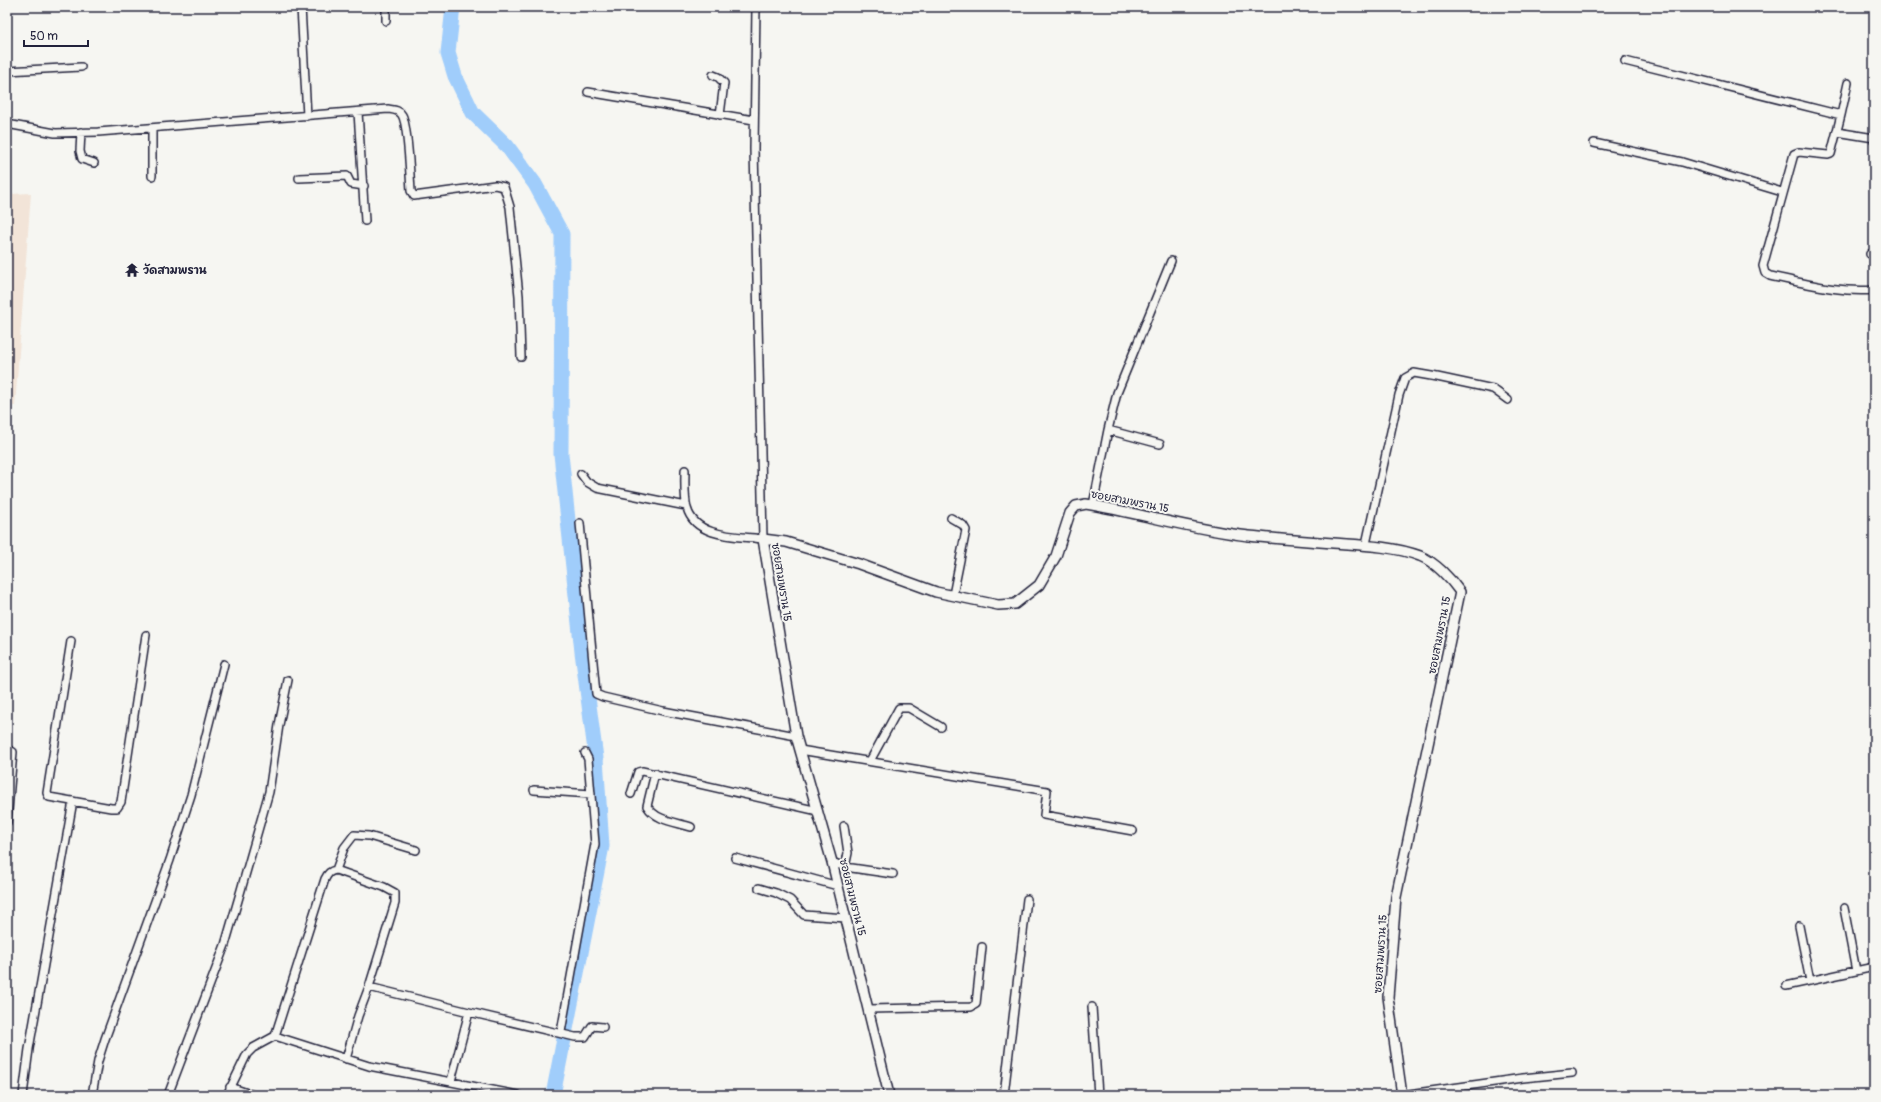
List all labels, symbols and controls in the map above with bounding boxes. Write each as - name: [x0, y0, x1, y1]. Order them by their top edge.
- scale bar: [24, 22, 88, 48]
- text: 50 m: [30, 29, 58, 44]
- temple icon: วัดสามพราน: [124, 262, 140, 278]
- place label: วัดสามพราน: [143, 263, 207, 277]
- street label: ซอยสามพราน 15: [1090, 488, 1170, 515]
- street label: ซอยสามพราน 15: [769, 542, 794, 622]
- street label: ซอยสามพราน 15: [1426, 595, 1453, 675]
- street label: ซอยสามพราน 15: [837, 857, 868, 937]
- street label: ซอยสามพราน 15: [1371, 914, 1390, 994]

